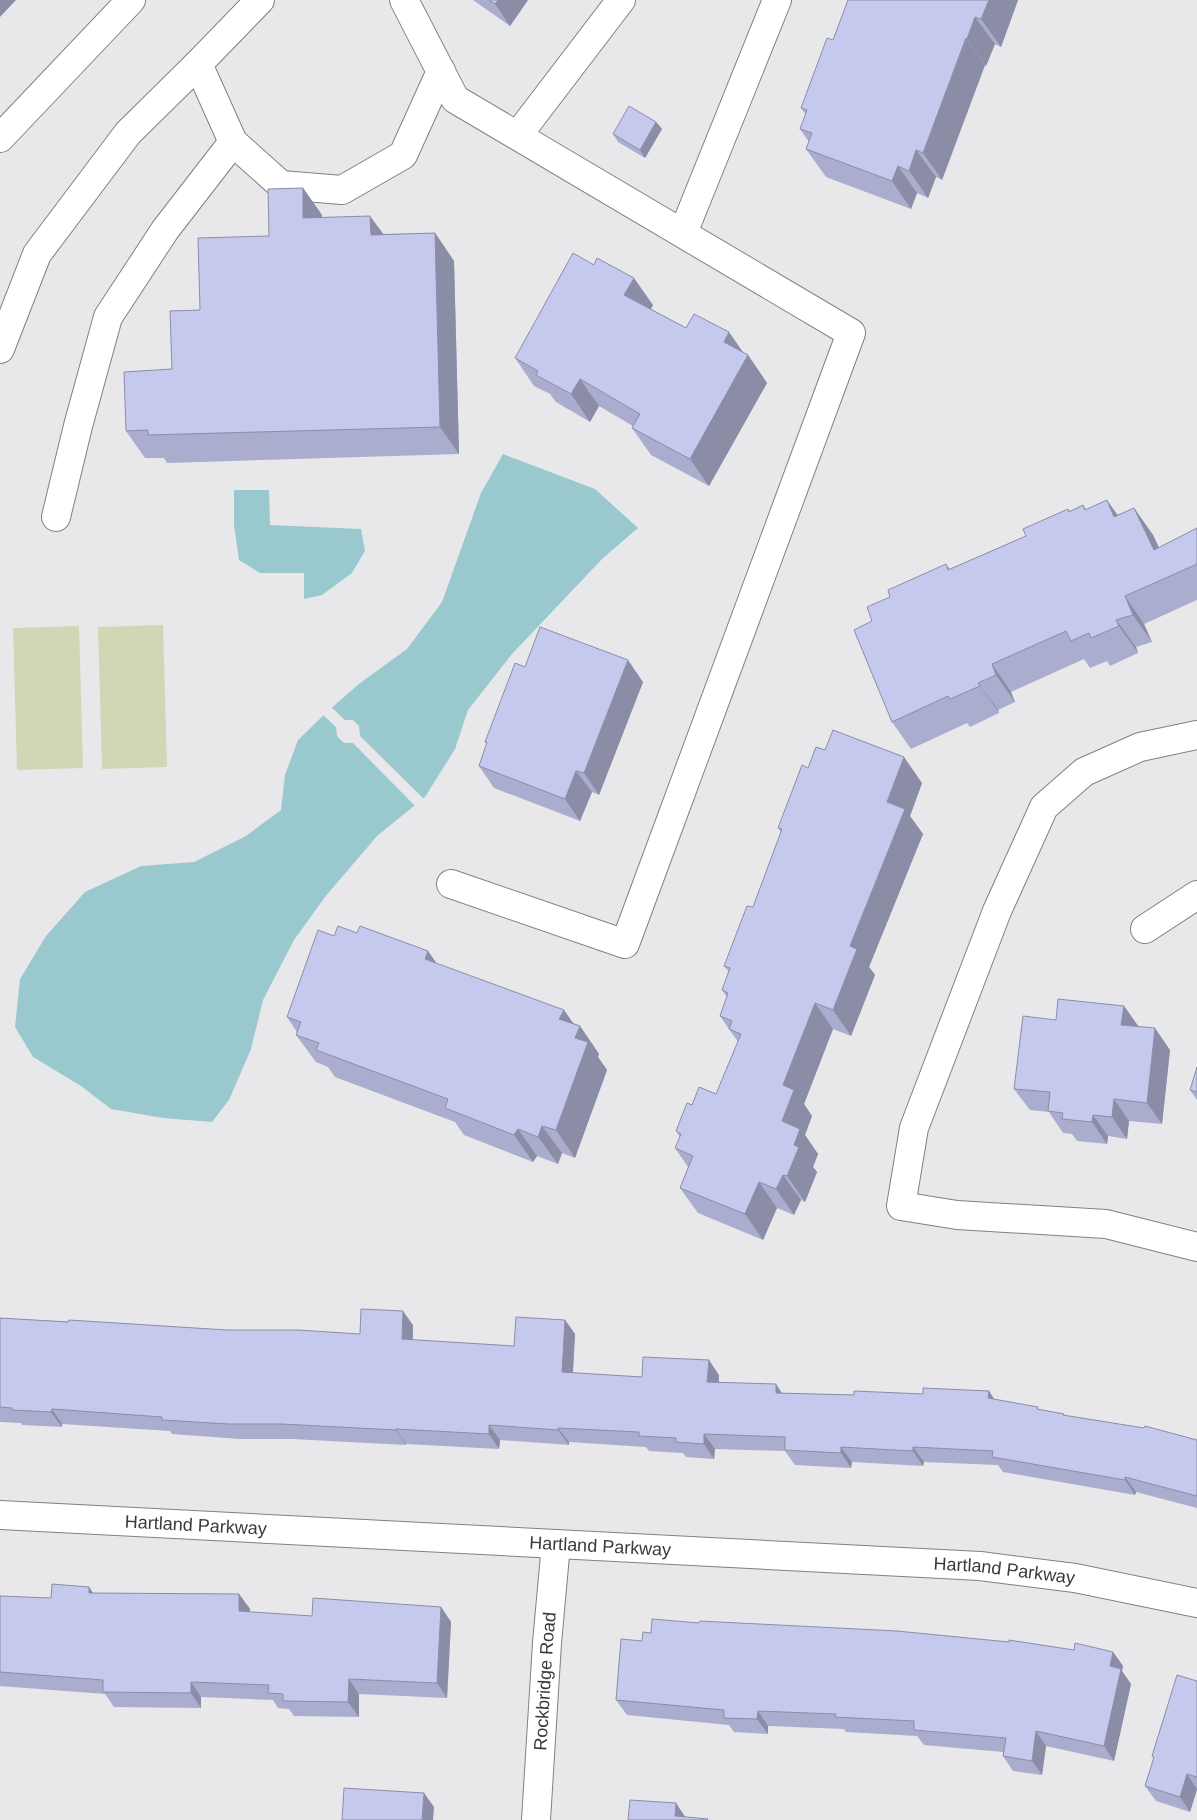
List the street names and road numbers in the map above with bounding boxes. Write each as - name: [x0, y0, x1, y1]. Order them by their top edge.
- street label: Hartland Parkway: [124, 1512, 267, 1539]
- street label: Hartland Parkway: [529, 1533, 672, 1560]
- street label: Hartland Parkway: [933, 1554, 1076, 1588]
- street label: Rockbridge Road: [530, 1611, 560, 1751]

